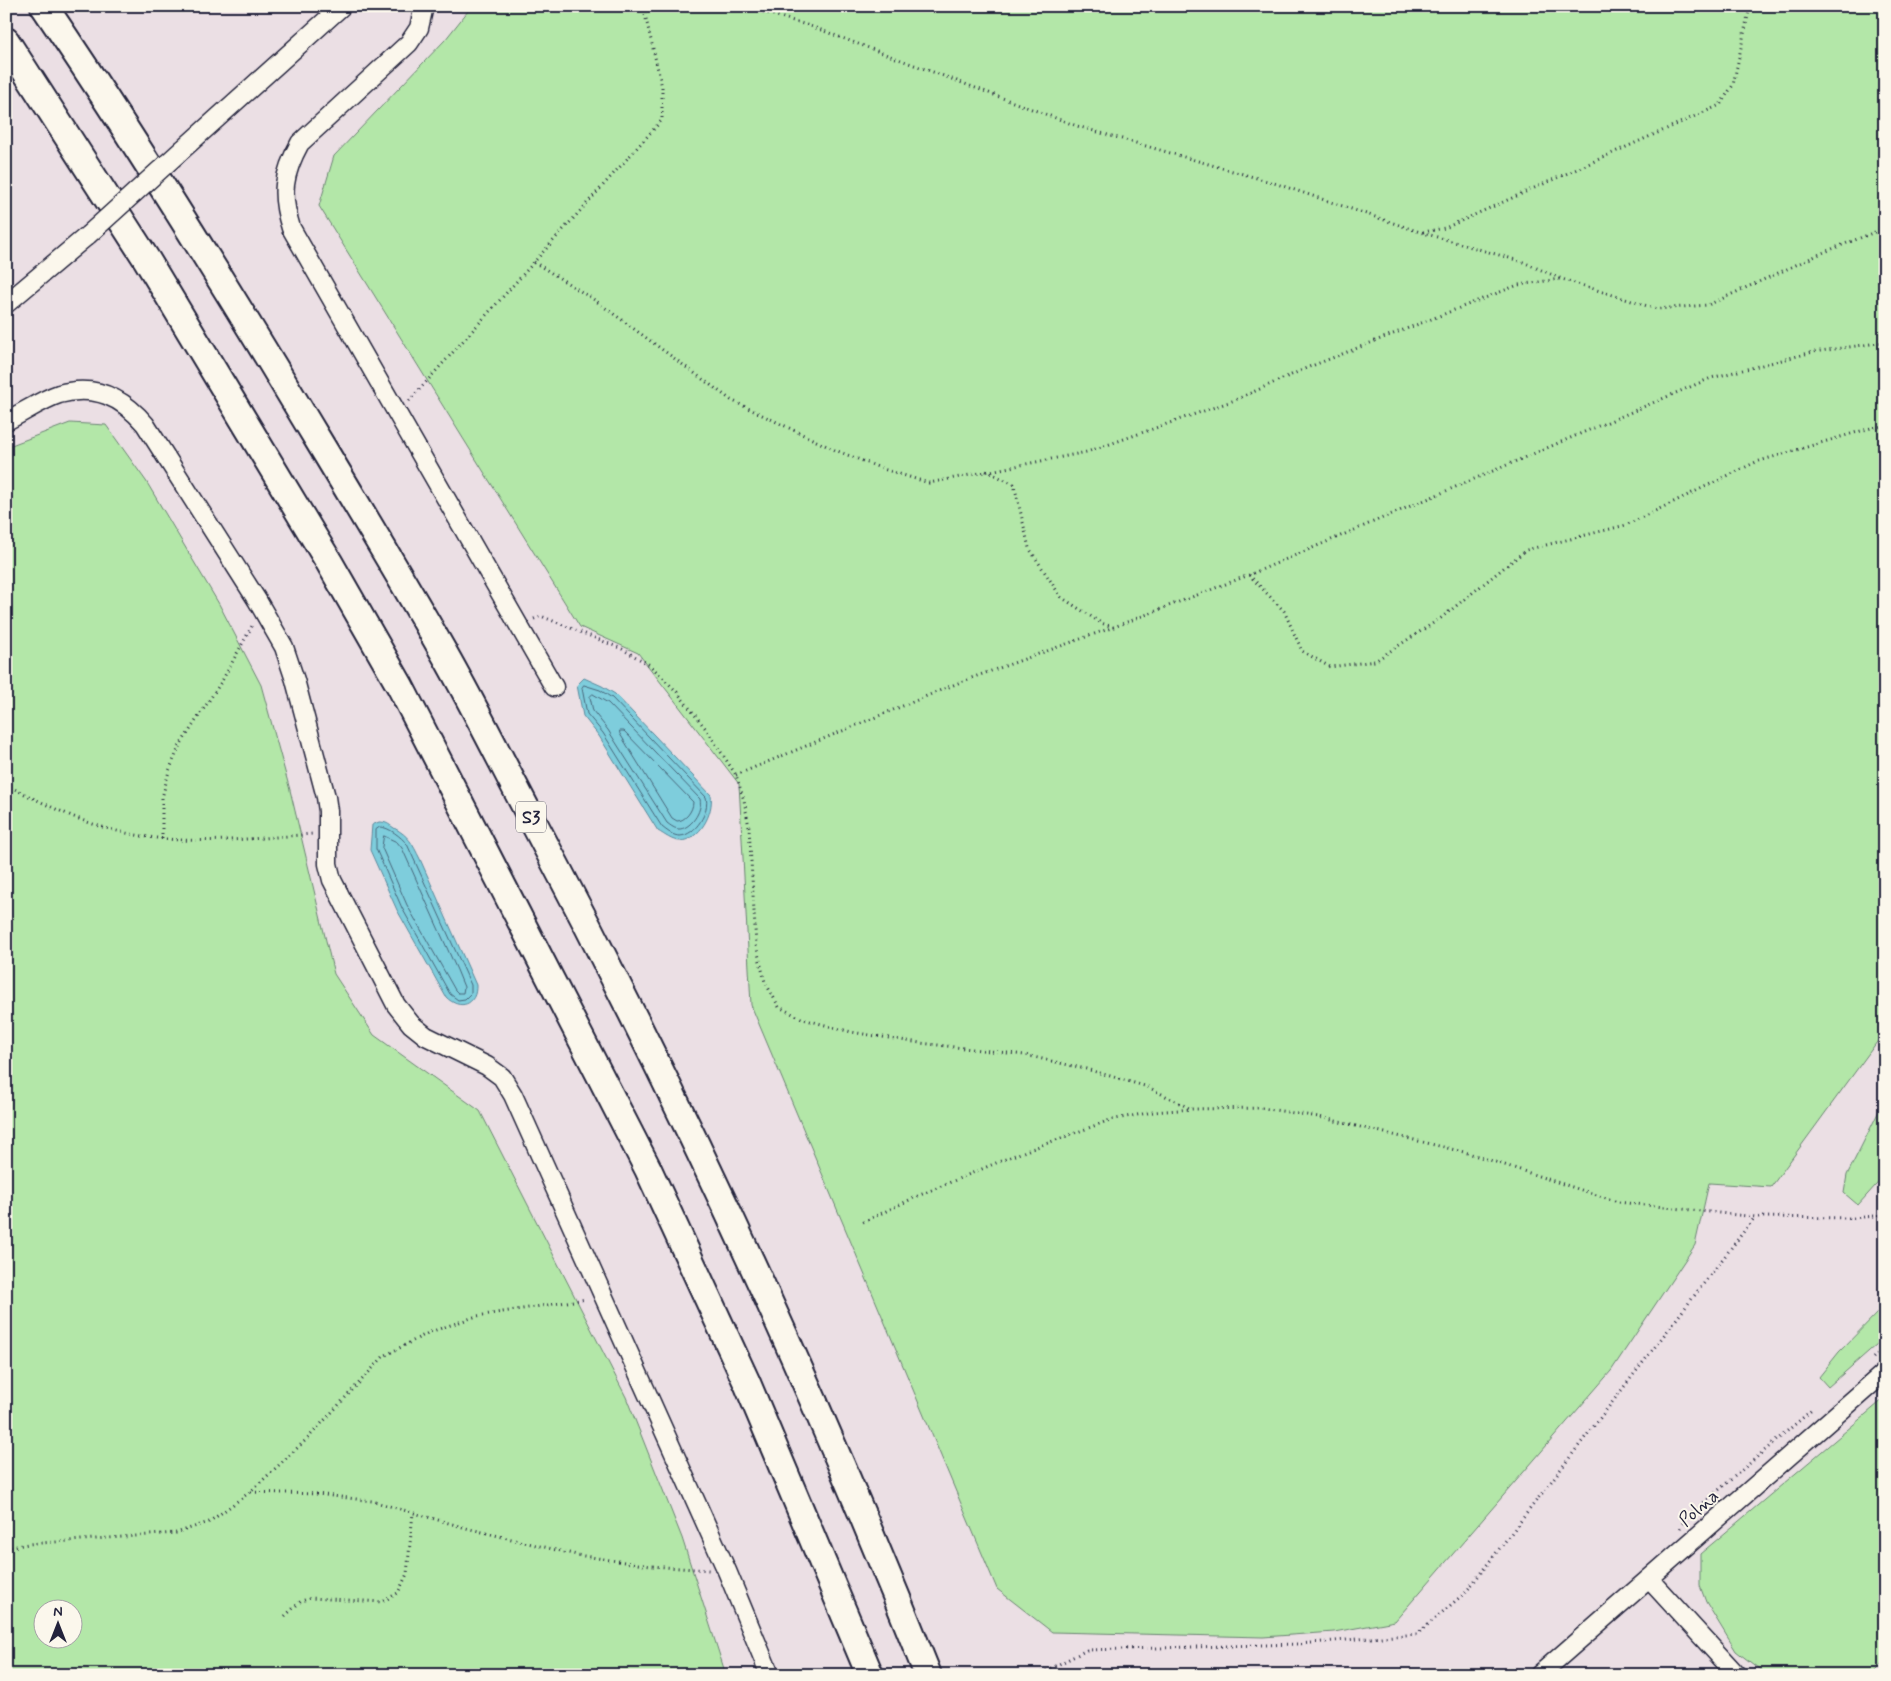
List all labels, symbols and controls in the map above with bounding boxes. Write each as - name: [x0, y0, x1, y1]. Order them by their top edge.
- road number: S3: [516, 802, 546, 832]
- street label: Polna: [1674, 1484, 1724, 1532]
- north arrow: [32, 1598, 82, 1648]
- text: N: [53, 1603, 63, 1621]

